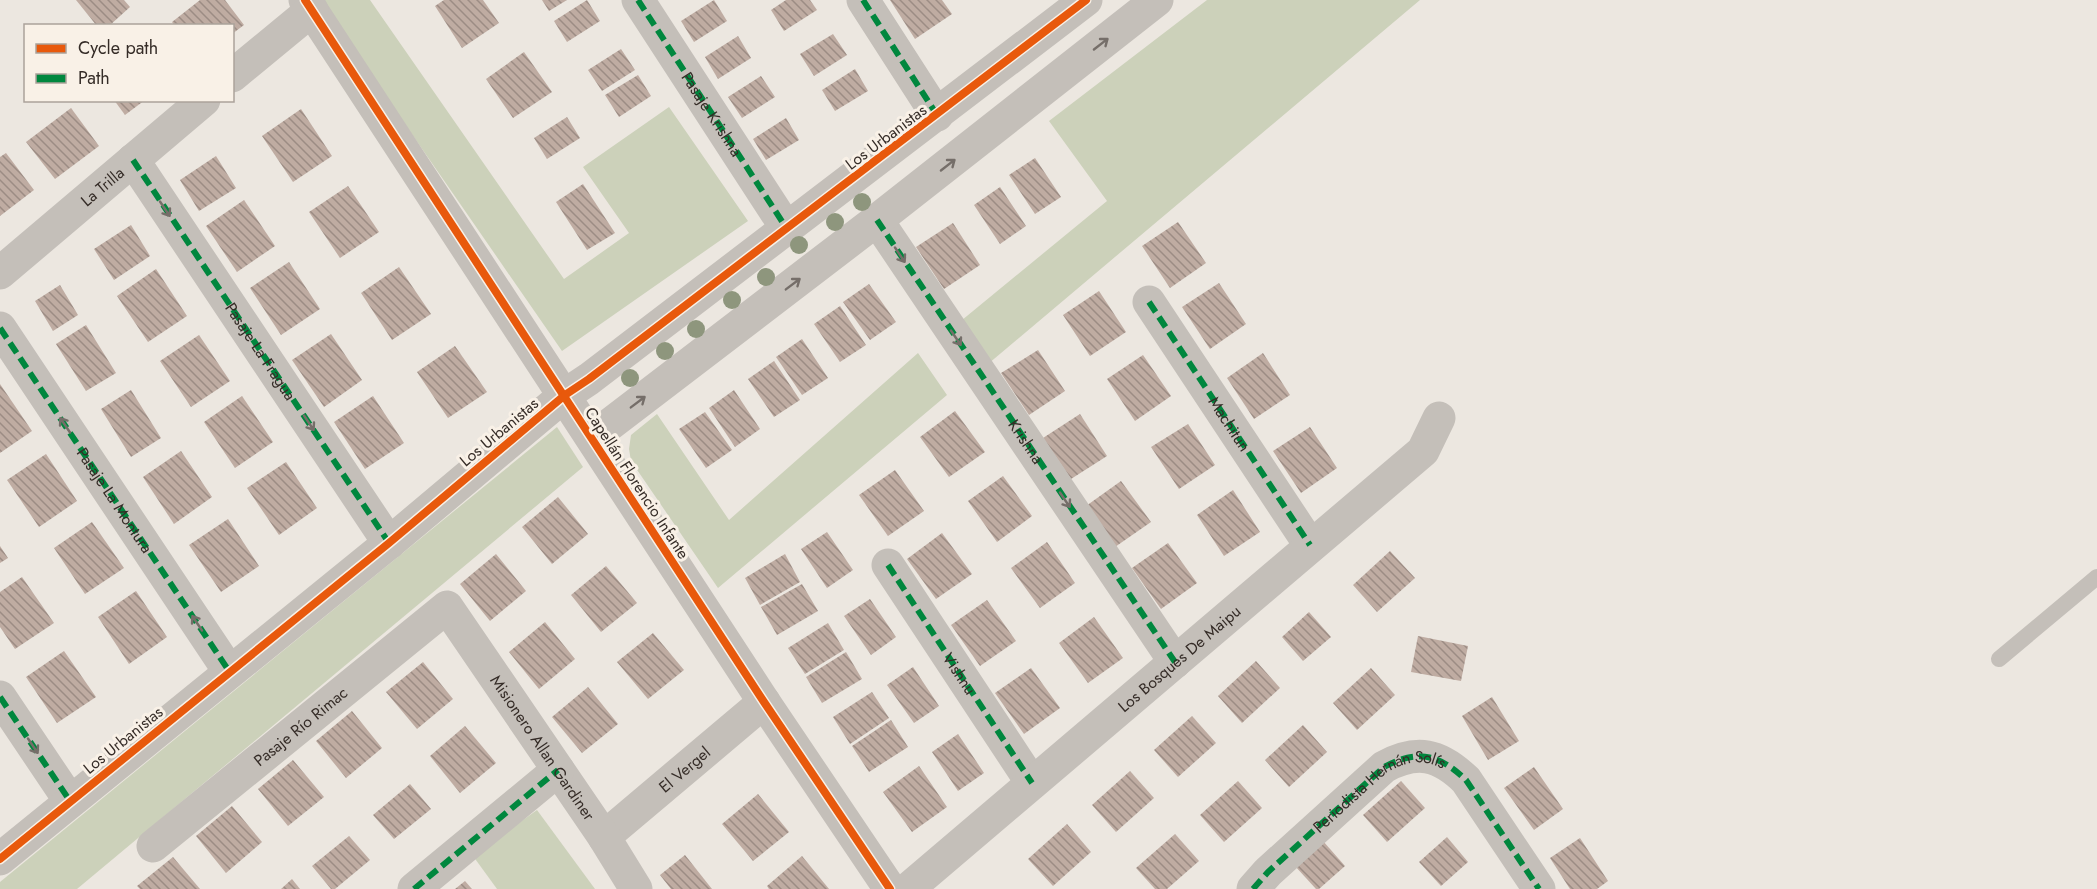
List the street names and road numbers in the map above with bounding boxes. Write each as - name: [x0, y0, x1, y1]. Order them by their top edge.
- street label: Pasaje Krishna: [676, 67, 748, 161]
- street label: Los Urbanistas: [841, 99, 931, 175]
- street label: La Trilla: [75, 161, 129, 211]
- street label: Pasaje La Fragua: [220, 298, 302, 405]
- street label: Los Urbanistas: [455, 392, 543, 472]
- street label: Machitun: [1203, 392, 1256, 456]
- street label: Capellán Florencio Infante: [579, 402, 695, 564]
- street label: Krishna: [1003, 414, 1050, 468]
- street label: Pasaje La Montura: [71, 443, 159, 557]
- street label: Los Bosques De Maipu: [1113, 599, 1246, 717]
- street label: Vishnu: [937, 648, 982, 699]
- street label: Misionero Allan Gardiner: [485, 670, 601, 825]
- street label: Pasaje Río Rimac: [249, 681, 352, 771]
- street label: Los Urbanistas: [78, 701, 168, 779]
- street label: El Vergel: [653, 741, 715, 798]
- street label: Periodista Hernán Solís: [1307, 745, 1451, 838]

